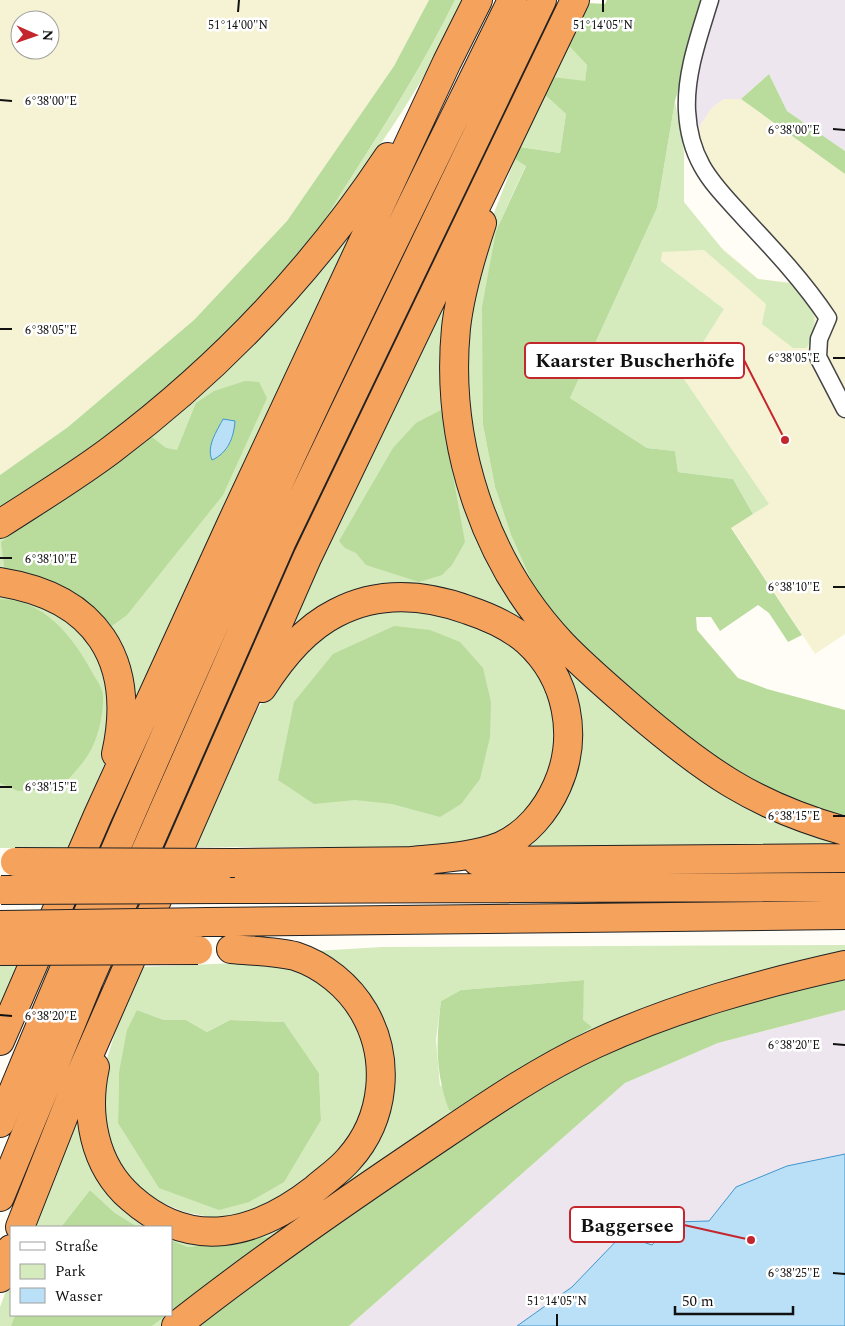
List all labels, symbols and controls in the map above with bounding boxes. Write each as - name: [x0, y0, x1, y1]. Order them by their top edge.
- north arrow: [10, 10, 60, 60]
- text: 51°14'00"N: [208, 16, 268, 35]
- text: 51°14'05"N: [573, 16, 633, 35]
- text: N: [37, 29, 58, 42]
- text: 6°38'00"E: [25, 92, 77, 111]
- text: 6°38'00"E: [768, 121, 820, 140]
- text: 6°38'05"E: [25, 321, 77, 340]
- callout: Kaarster Buscherhöfe: [525, 343, 744, 378]
- text: Kaarster Buscherhöfe: [535, 346, 735, 376]
- text: 6°38'05"E: [768, 349, 820, 368]
- text: 6°38'10"E: [25, 550, 77, 569]
- text: 6°38'10"E: [768, 578, 820, 597]
- text: 6°38'15"E: [25, 778, 77, 797]
- text: 6°38'15"E: [768, 807, 820, 826]
- text: 6°38'20"E: [25, 1007, 77, 1026]
- text: 6°38'20"E: [768, 1036, 820, 1055]
- callout: Baggersee: [570, 1207, 684, 1242]
- text: Baggersee: [580, 1211, 674, 1241]
- legend: [10, 1226, 172, 1316]
- text: Straße: [55, 1235, 98, 1258]
- text: Park: [55, 1260, 86, 1283]
- text: 6°38'25"E: [768, 1264, 820, 1283]
- scale bar: [675, 1284, 792, 1316]
- text: Wasser: [55, 1285, 103, 1308]
- text: 50 m: [682, 1290, 714, 1313]
- text: 51°14'05"N: [527, 1292, 587, 1311]

